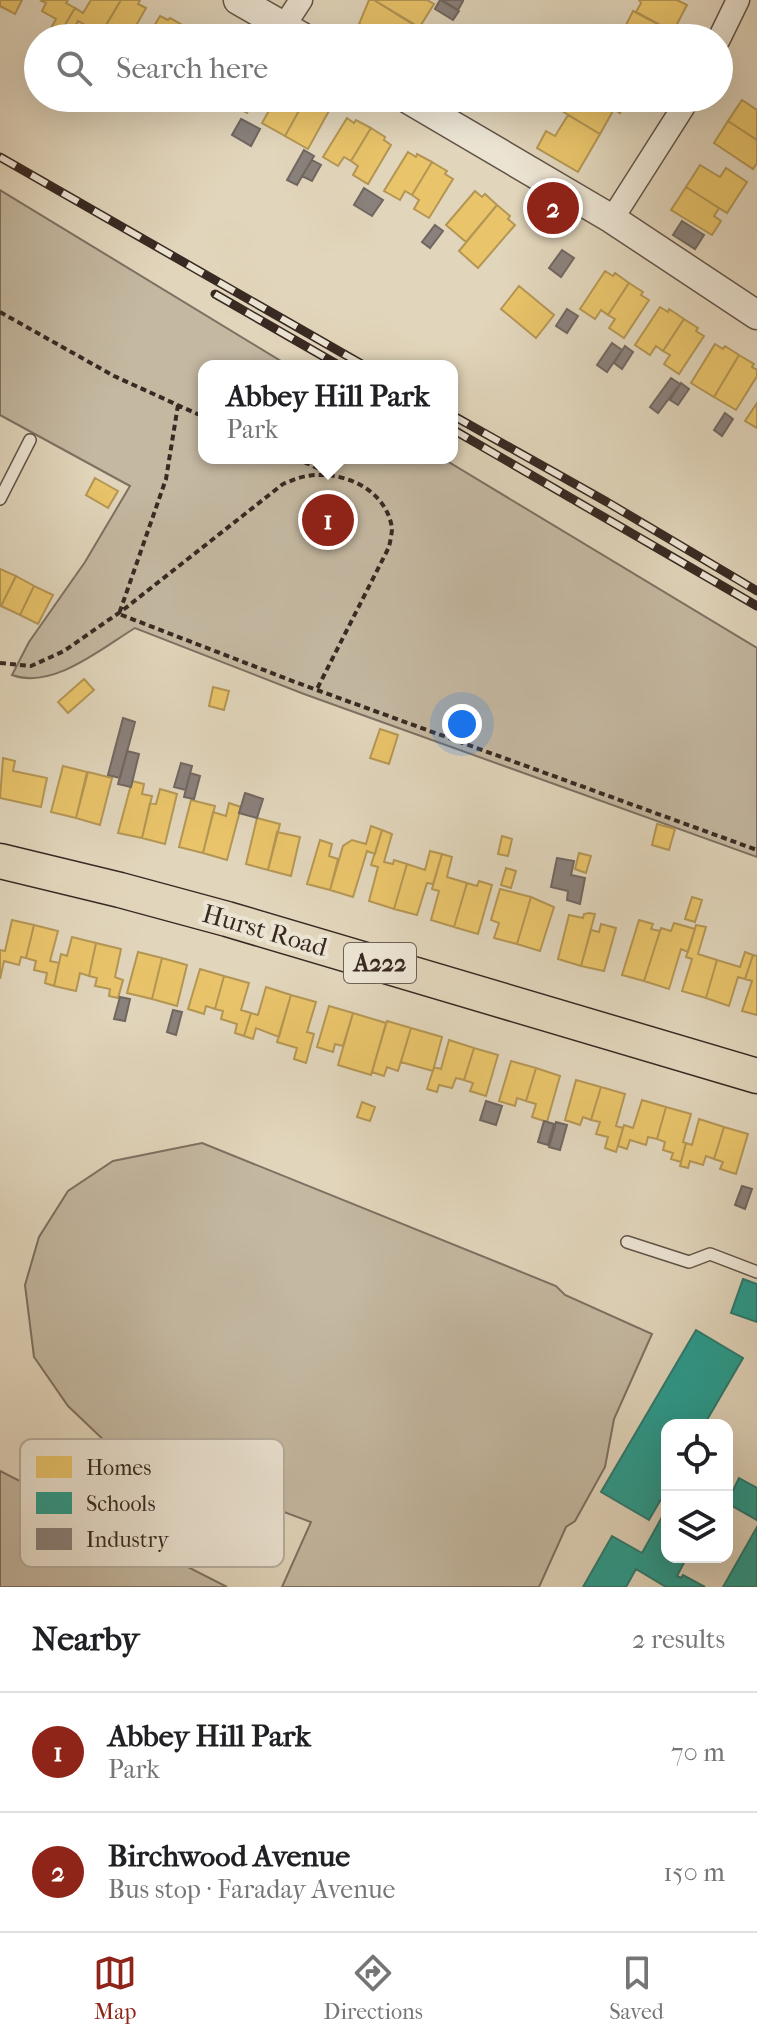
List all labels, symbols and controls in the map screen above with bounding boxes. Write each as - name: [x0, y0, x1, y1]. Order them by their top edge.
- search box: [24, 24, 733, 112]
- icon: search: [52, 46, 96, 90]
- text: Search here: [116, 51, 268, 86]
- pin: 2: [527, 178, 579, 238]
- popup: [198, 360, 458, 464]
- text: Abbey Hill Park: [227, 379, 429, 414]
- text: Park: [227, 414, 278, 445]
- pin: 1: [302, 490, 354, 550]
- your location: [442, 704, 482, 744]
- street label: Hurst Road: [199, 898, 332, 963]
- road number: A222: [344, 943, 416, 983]
- map controls: [661, 1419, 733, 1563]
- button: locate: [661, 1419, 733, 1491]
- legend: [20, 1439, 284, 1567]
- text: Homes: [86, 1455, 151, 1481]
- text: Schools: [86, 1491, 156, 1517]
- button: layers: [661, 1491, 733, 1563]
- text: Industry: [86, 1527, 170, 1553]
- text: Nearby: [32, 1619, 139, 1659]
- text: 2 results: [632, 1624, 725, 1655]
- text: Abbey Hill Park: [108, 1719, 311, 1754]
- text: 1: [53, 1737, 63, 1768]
- text: 70 m: [671, 1737, 725, 1768]
- text: Park: [108, 1754, 160, 1785]
- text: Birchwood Avenue: [108, 1839, 350, 1874]
- text: 2: [51, 1857, 65, 1888]
- text: 150 m: [663, 1857, 725, 1888]
- text: Bus stop · Faraday Avenue: [108, 1874, 395, 1905]
- tab: Map: [93, 1951, 137, 2025]
- tab: Directions: [324, 1951, 423, 2025]
- tab: Saved: [609, 1951, 664, 2025]

